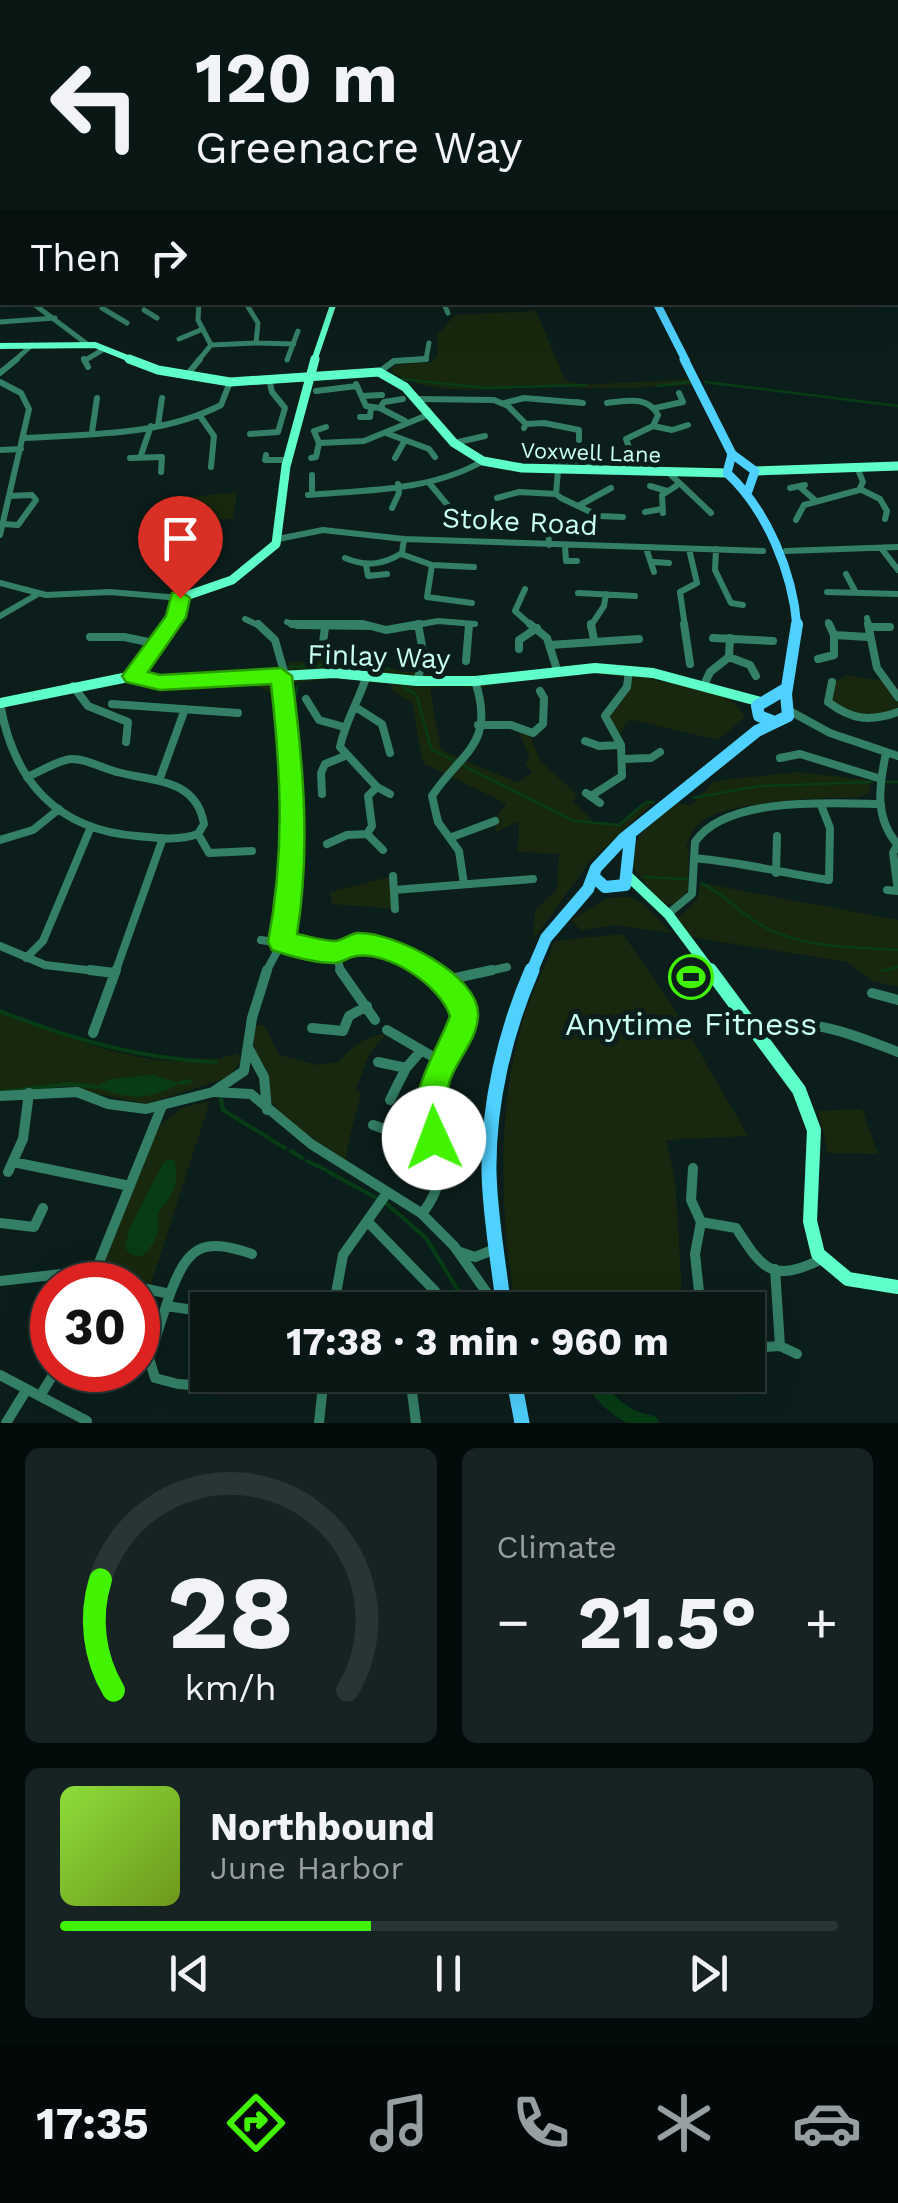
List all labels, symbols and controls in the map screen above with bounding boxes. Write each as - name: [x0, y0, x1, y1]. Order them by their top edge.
- text: 120 m: [195, 37, 398, 119]
- icon: left: [30, 40, 160, 170]
- text: Greenacre Way: [195, 121, 522, 174]
- icon: right: [141, 230, 196, 285]
- text: Then: [30, 236, 121, 280]
- street label: Voxwell Lane: [520, 438, 662, 467]
- pin: [138, 496, 223, 599]
- street label: Stoke Road: [441, 501, 599, 542]
- icon: arrive: [153, 511, 208, 566]
- street label: Finlay Way: [307, 638, 452, 676]
- sports icon: Anytime Fitness: [668, 954, 714, 1000]
- place label: Anytime Fitness: [565, 1005, 817, 1043]
- position arrow: [382, 1086, 486, 1190]
- speed limit sign: 30: [30, 1262, 160, 1392]
- text: 17:38 · 3 min · 960 m: [286, 1320, 669, 1364]
- text: Climate: [497, 1528, 617, 1566]
- text: 28: [167, 1551, 294, 1673]
- text: 21.5°: [577, 1578, 757, 1666]
- text: −: [497, 1590, 530, 1654]
- text: +: [805, 1590, 838, 1654]
- text: km/h: [185, 1667, 277, 1709]
- text: Northbound: [210, 1805, 435, 1849]
- text: June Harbor: [210, 1849, 404, 1887]
- icon: previous: [162, 1946, 217, 2001]
- icon: pause: [421, 1946, 476, 2001]
- icon: next: [681, 1946, 736, 2001]
- icon: directions: [221, 2088, 291, 2158]
- icon: music: [364, 2088, 434, 2158]
- icon: phone: [506, 2088, 576, 2158]
- icon: climate: [649, 2088, 719, 2158]
- icon: car: [792, 2088, 862, 2158]
- text: 17:35: [36, 2097, 149, 2150]

